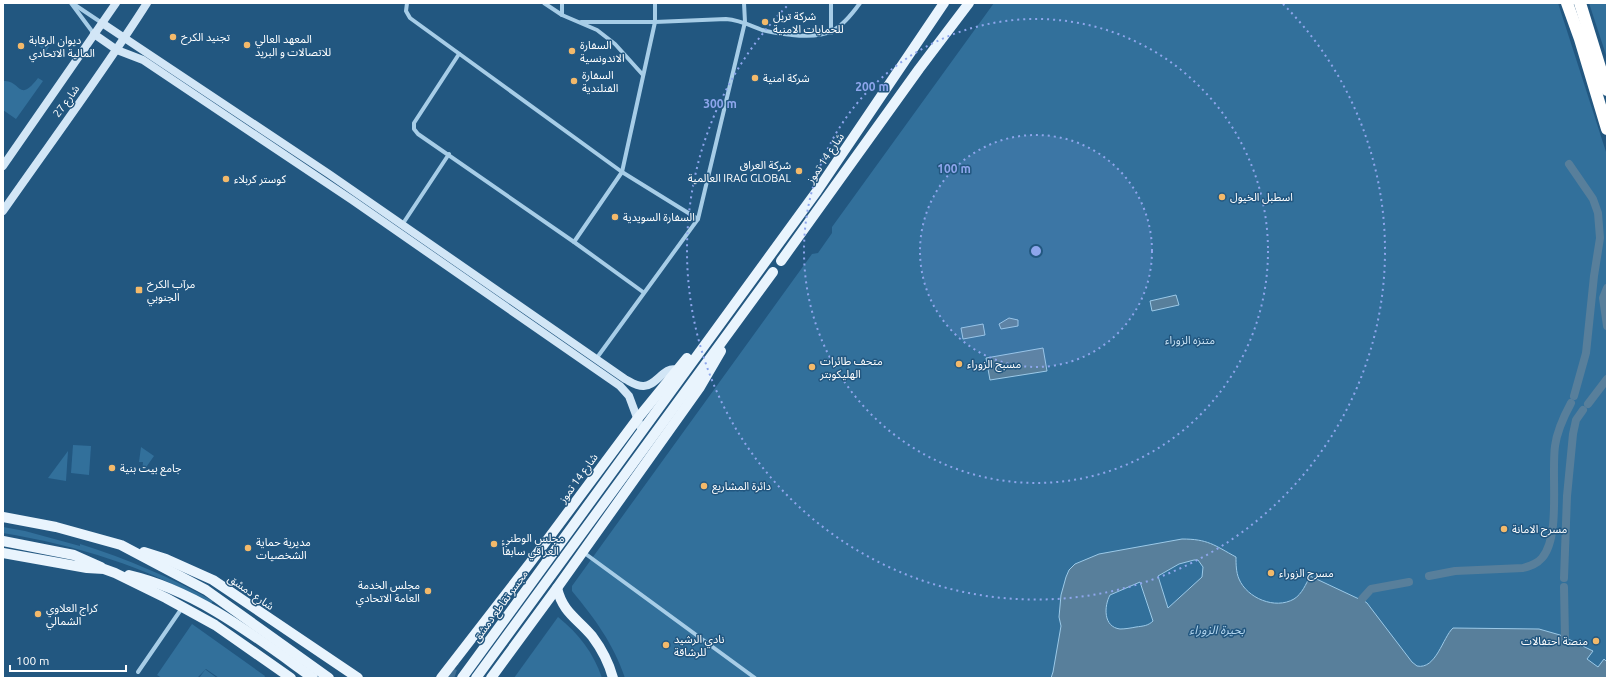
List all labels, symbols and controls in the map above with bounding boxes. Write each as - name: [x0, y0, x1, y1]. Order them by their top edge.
- place label: شركة تربل للحمايات الامنية: [773, 10, 844, 36]
- marker: شركة تربل للحمايات الامنية: [760, 17, 770, 27]
- place label: تجنيد الكرخ: [181, 31, 230, 45]
- marker: تجنيد الكرخ: [168, 32, 178, 42]
- place label: المعهد العالي للاتصالات و البريد: [255, 33, 331, 59]
- place label: ديوان الرقابة المالية الاتحادي: [29, 34, 95, 63]
- place label: السفارة الاندونسية: [580, 39, 625, 65]
- marker: المعهد العالي للاتصالات و البريد: [242, 40, 252, 50]
- marker: ديوان الرقابة المالية الاتحادي: [16, 41, 26, 51]
- marker: السفارة الاندونسية: [567, 46, 577, 56]
- place label: السفارة الفنلندية: [582, 69, 618, 95]
- place label: شركة امنية: [763, 72, 810, 85]
- marker: شركة امنية: [750, 73, 760, 83]
- marker: السفارة الفنلندية: [569, 76, 579, 86]
- text: 200 m: [855, 80, 889, 93]
- street label: شارع 27: [50, 82, 83, 120]
- text: 300 m: [703, 97, 737, 110]
- street label: شارع 14 تموز: [803, 130, 848, 187]
- place label: شركة العراق العالمية IRAG GLOBAL: [688, 159, 791, 185]
- text: 100 m: [937, 162, 971, 175]
- marker: شركة العراق العالمية IRAG GLOBAL: [794, 166, 804, 176]
- place label: كوستر كربلاء: [234, 173, 286, 186]
- marker: كوستر كربلاء: [221, 174, 231, 184]
- place label: اسطبل الخيول: [1230, 191, 1293, 204]
- marker: اسطبل الخيول: [1217, 192, 1227, 202]
- place label: السفارة السويدية: [623, 211, 695, 224]
- marker: السفارة السويدية: [610, 212, 620, 222]
- centre of rings: [1029, 244, 1043, 258]
- place label: مرآب الكرخ الجنوبي: [147, 278, 196, 307]
- marker: مرآب الكرخ الجنوبي: [134, 285, 144, 295]
- park label: متنزه الزوراء: [1165, 334, 1215, 347]
- place label: متحف طائرات الهليكوبتر: [819, 355, 883, 381]
- place label: مسبح الزوراء: [967, 358, 1021, 372]
- marker: مسبح الزوراء: [954, 359, 964, 369]
- marker: متحف طائرات الهليكوبتر: [807, 362, 817, 372]
- street label: شارع 14 تموز: [556, 451, 602, 507]
- place label: جامع بيت بنية: [120, 462, 182, 476]
- marker: جامع بيت بنية: [107, 463, 117, 473]
- place label: دائرة المشاريع: [712, 480, 771, 494]
- marker: دائرة المشاريع: [699, 481, 709, 491]
- place label: مسرح الامانة: [1512, 523, 1568, 537]
- marker: مسرح الامانة: [1499, 524, 1509, 534]
- place label: مجلس الوطني العراقي سابقاً: [501, 532, 565, 561]
- place label: مديرية حماية الشخصيات: [256, 536, 311, 562]
- marker: مجلس الوطني العراقي سابقاً: [489, 539, 499, 549]
- marker: مديرية حماية الشخصيات: [243, 543, 253, 553]
- place label: مسرح الزوراء: [1279, 567, 1334, 581]
- street label: مجسر تقاطع دمشق: [470, 568, 532, 645]
- marker: مسرح الزوراء: [1266, 568, 1276, 578]
- street label: شارع دمشق: [225, 572, 277, 614]
- place label: مجلس الخدمة العامة الاتحادي: [356, 579, 420, 608]
- marker: مجلس الخدمة العامة الاتحادي: [423, 586, 433, 596]
- place label: كراج العلاوي الشمالي: [46, 602, 98, 631]
- marker: كراج العلاوي الشمالي: [33, 609, 43, 619]
- water label: بحيرة الزوراء: [1189, 623, 1245, 637]
- place label: نادي الرشيد للرشاقة: [674, 633, 724, 659]
- place label: منصة احتفالات: [1521, 635, 1588, 647]
- marker: منصة احتفالات: [1591, 636, 1601, 646]
- marker: نادي الرشيد للرشاقة: [661, 640, 671, 650]
- scale bar: [10, 647, 126, 673]
- text: 100 m: [16, 654, 49, 667]

